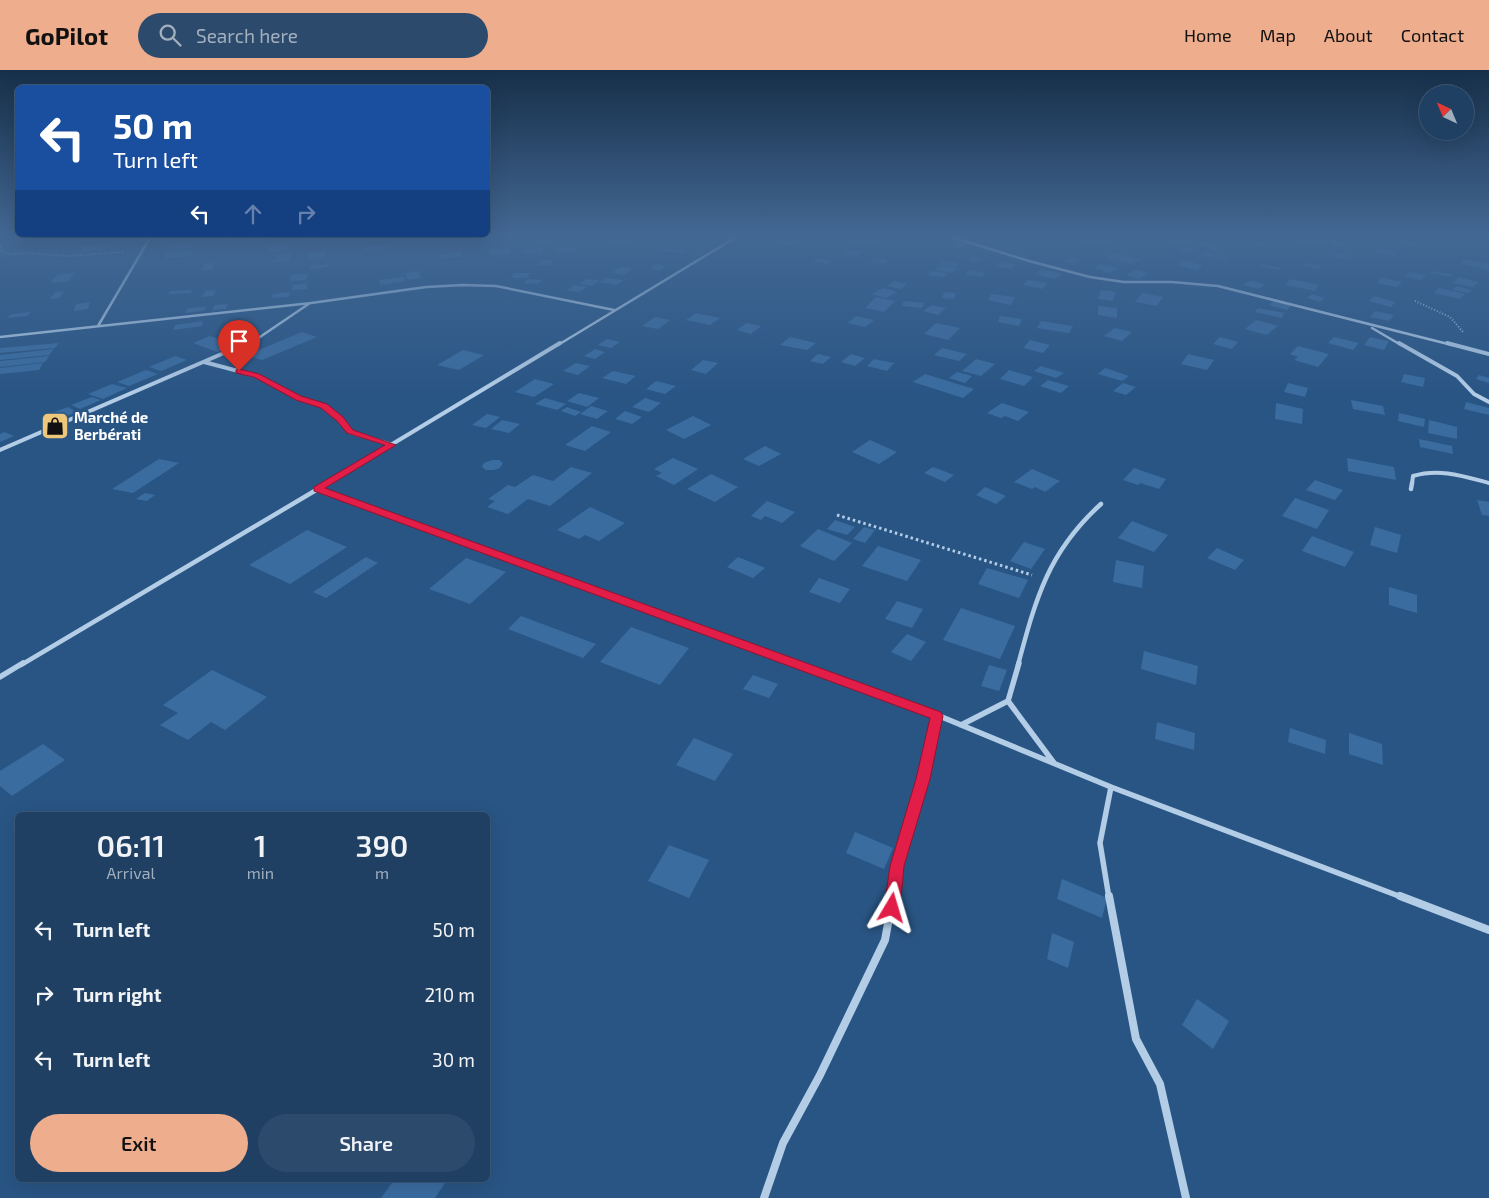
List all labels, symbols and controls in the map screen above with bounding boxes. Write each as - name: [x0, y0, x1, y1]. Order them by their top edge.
- search box: [138, 13, 488, 58]
- text: GoPilot: [25, 21, 108, 50]
- icon: search: [156, 21, 184, 49]
- text: Search here: [196, 24, 298, 47]
- text: Home: [1184, 24, 1232, 46]
- text: Map: [1260, 24, 1296, 46]
- text: About: [1324, 24, 1373, 46]
- text: Contact: [1401, 24, 1464, 46]
- north arrow: [1419, 85, 1474, 140]
- map controls: [1419, 85, 1474, 140]
- text: 50 m: [113, 104, 193, 146]
- icon: left: [30, 105, 95, 170]
- text: Turn left: [113, 146, 198, 172]
- icon: left: [186, 200, 214, 228]
- icon: ahead: [239, 200, 267, 228]
- icon: right: [292, 200, 320, 228]
- pin: [218, 320, 260, 371]
- icon: arrive: [225, 327, 253, 355]
- place label: Marché de Berbérati: [74, 408, 148, 443]
- shop icon: Marché de Berbérati: [40, 411, 70, 441]
- text: 06:11: [97, 827, 165, 863]
- text: 1: [254, 827, 267, 863]
- text: 390: [356, 827, 408, 863]
- text: Arrival: [106, 863, 155, 882]
- text: min: [247, 863, 274, 882]
- text: m: [375, 863, 389, 882]
- position arrow: [865, 881, 917, 933]
- icon: left: [30, 916, 58, 944]
- text: Turn left: [73, 918, 150, 941]
- text: 50 m: [432, 918, 475, 941]
- icon: right: [30, 981, 58, 1009]
- text: Turn right: [73, 983, 161, 1006]
- text: 210 m: [424, 983, 475, 1006]
- icon: left: [30, 1046, 58, 1074]
- text: Turn left: [73, 1048, 150, 1071]
- text: 30 m: [432, 1048, 475, 1071]
- button: Exit: [30, 1114, 248, 1172]
- button: Share: [258, 1114, 475, 1172]

